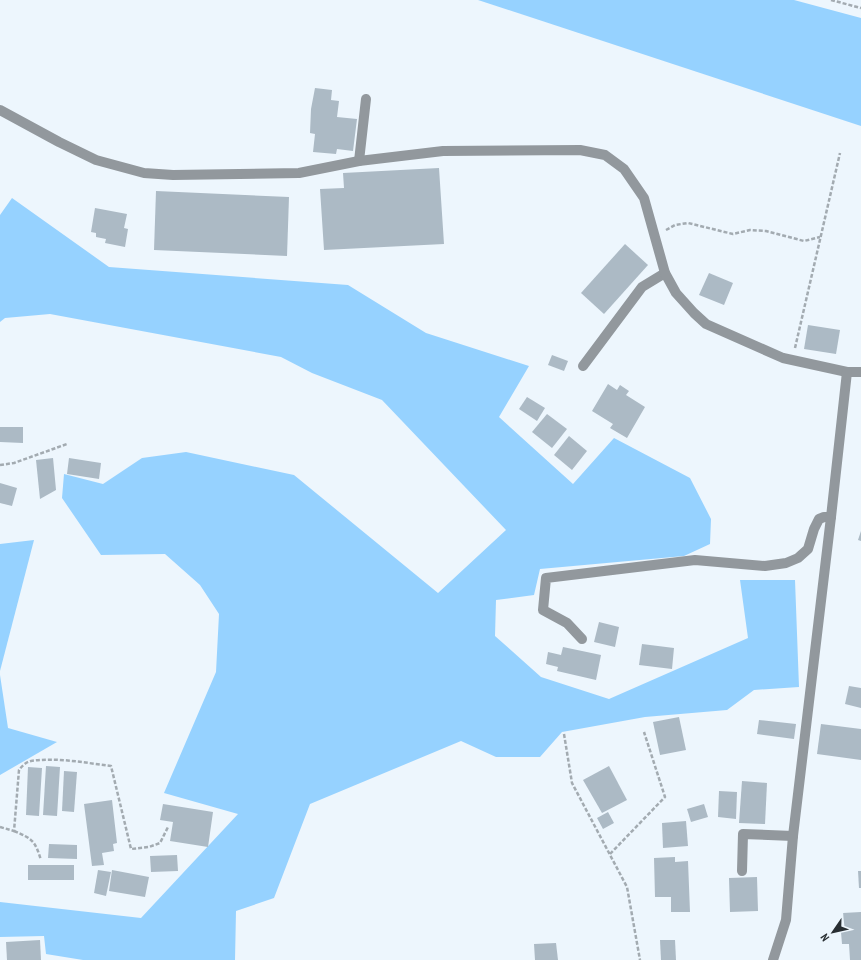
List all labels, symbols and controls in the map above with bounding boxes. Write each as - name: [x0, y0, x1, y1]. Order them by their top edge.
- north arrow: [813, 912, 853, 952]
- text: N: [817, 931, 832, 944]

